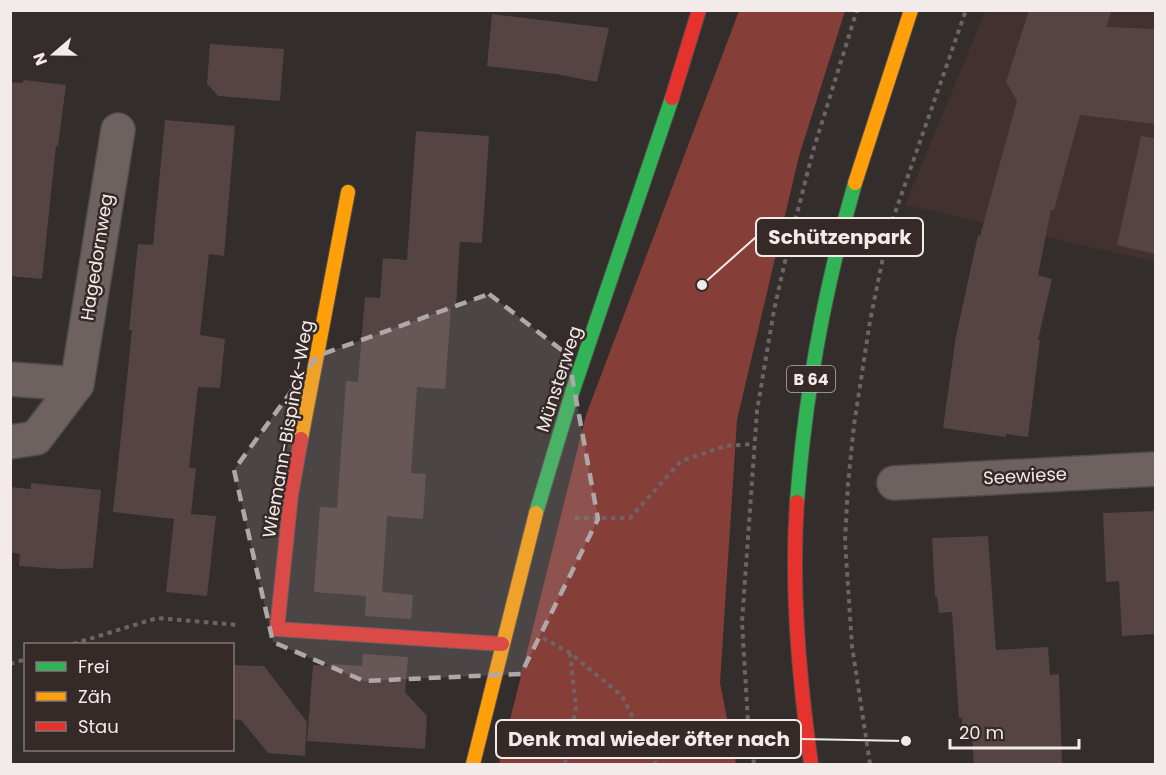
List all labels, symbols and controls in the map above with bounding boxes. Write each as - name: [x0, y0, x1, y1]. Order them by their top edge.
- north arrow: [24, 24, 84, 84]
- text: N: [28, 49, 53, 69]
- street label: Hagedornweg: [74, 192, 119, 322]
- callout: Schützenpark: [756, 218, 923, 256]
- text: Schützenpark: [768, 223, 912, 251]
- street label: Wiemann-Bispinck-Weg: [256, 318, 319, 540]
- street label: Münsterweg: [530, 322, 587, 435]
- road number: B 64: [787, 366, 835, 392]
- street label: Seewiese: [982, 461, 1067, 490]
- legend: [24, 643, 234, 751]
- text: Frei: [78, 654, 109, 679]
- text: Zäh: [78, 684, 111, 709]
- scale bar: [950, 712, 1079, 750]
- text: Stau: [78, 714, 119, 739]
- callout: Denk mal wieder öfter nach: [496, 720, 801, 758]
- text: 20 m: [959, 720, 1004, 745]
- text: Denk mal wieder öfter nach: [508, 725, 790, 753]

